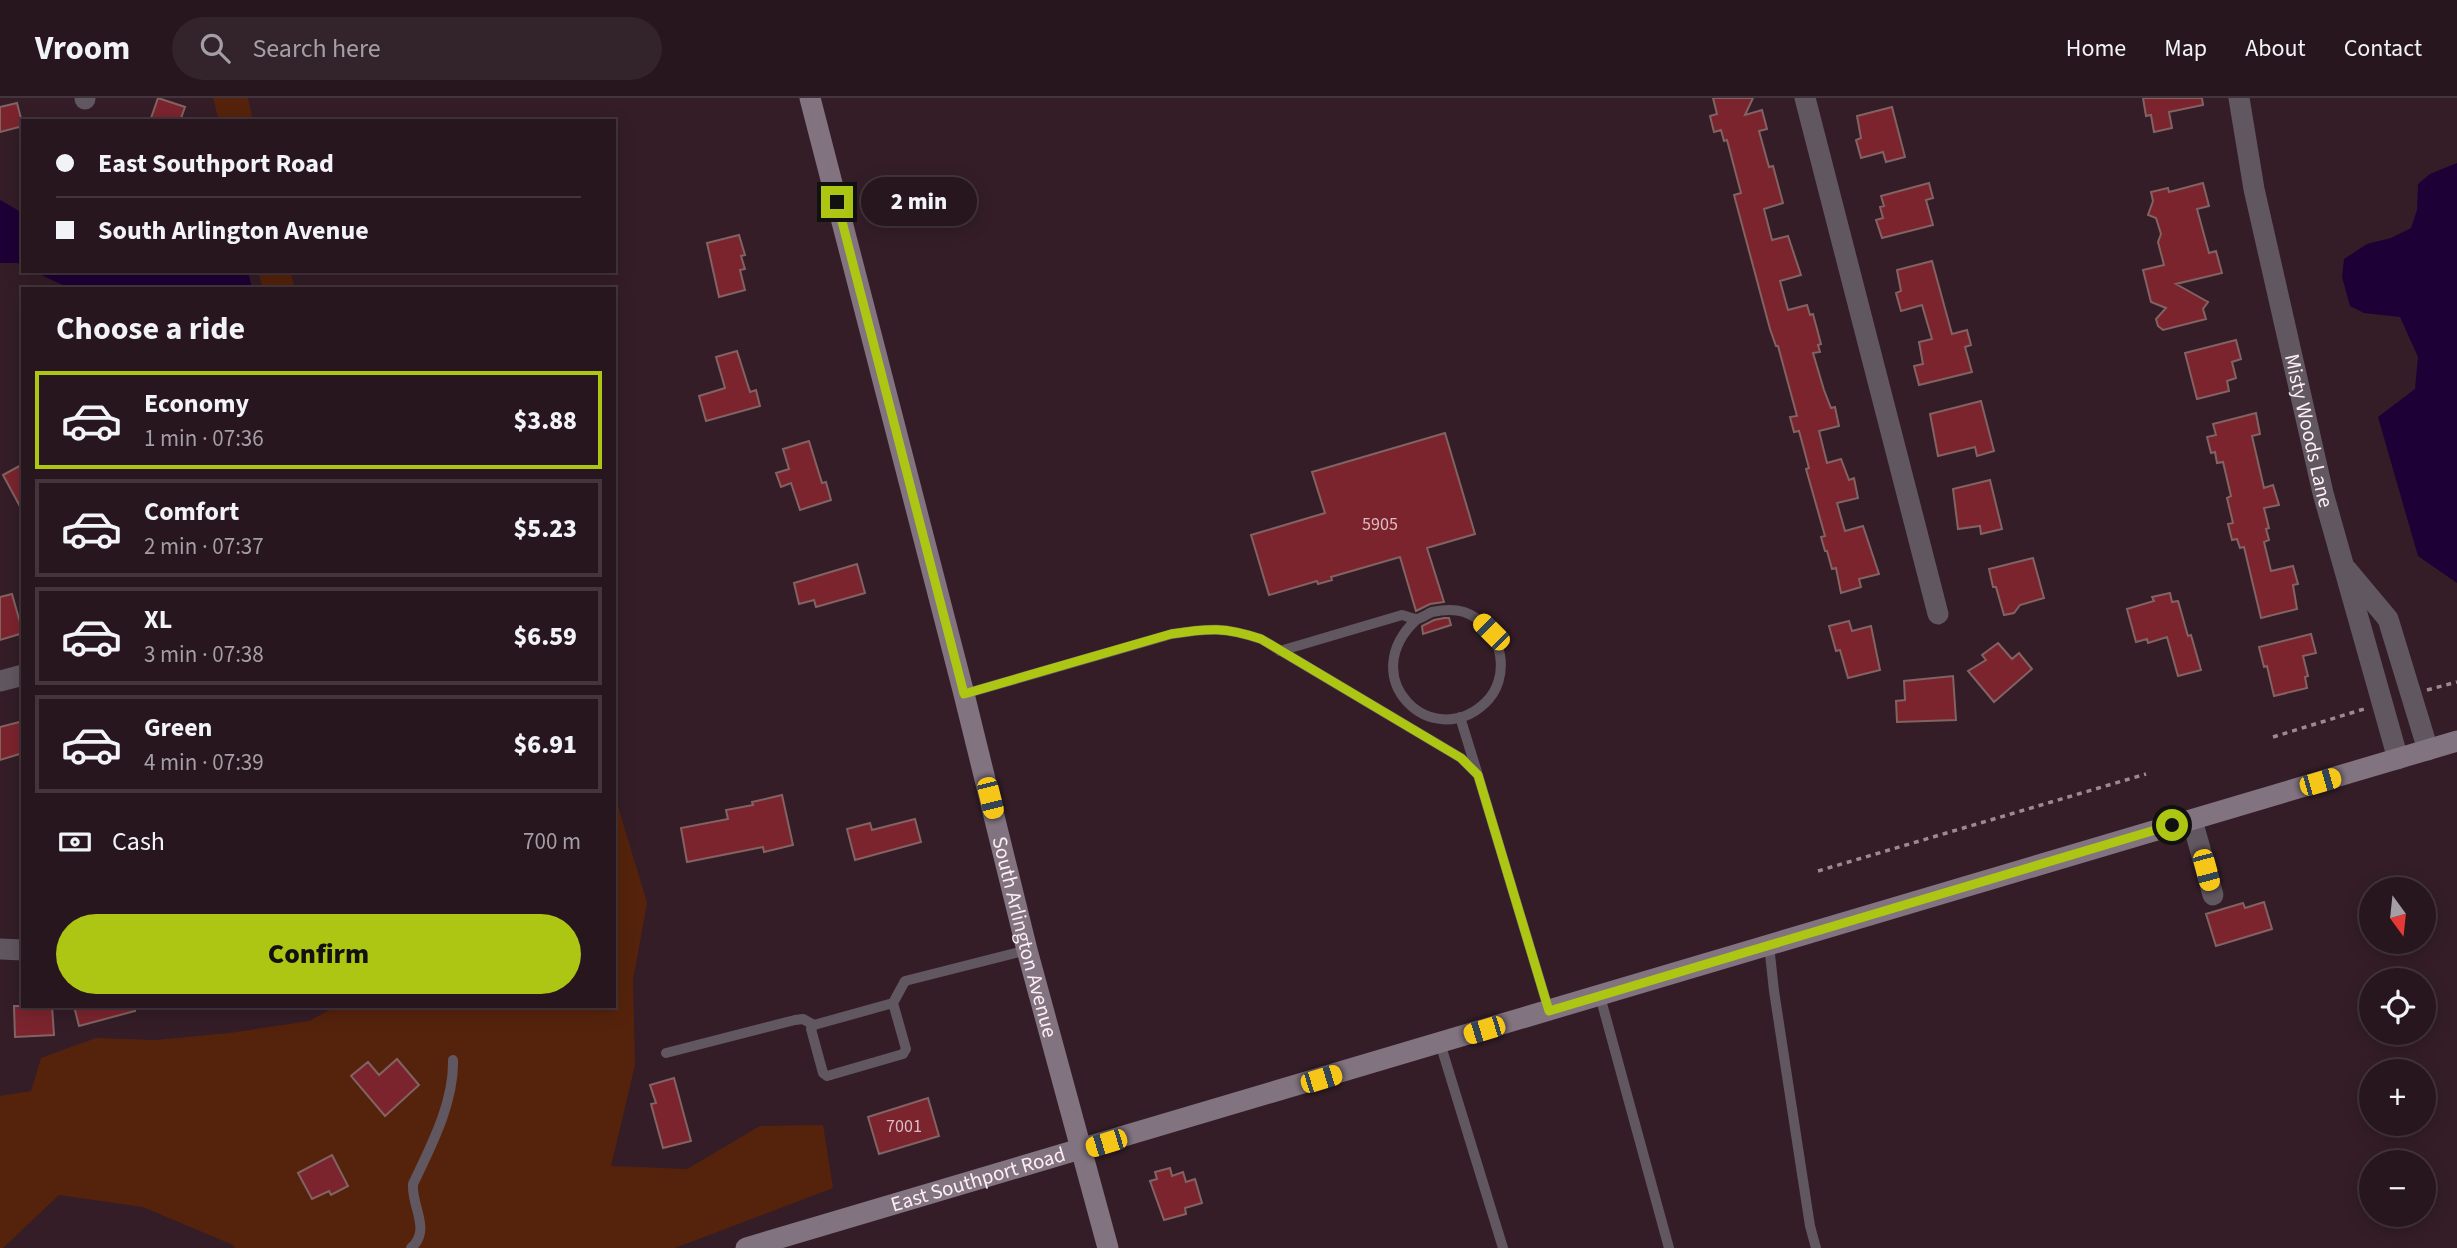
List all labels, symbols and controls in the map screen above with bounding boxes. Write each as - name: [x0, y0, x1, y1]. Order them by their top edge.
- search box: [172, 17, 662, 80]
- text: Vroom: [35, 25, 130, 72]
- icon: search: [196, 29, 234, 67]
- text: Search here: [252, 30, 381, 67]
- text: Home: [2066, 31, 2126, 66]
- text: Map: [2164, 31, 2207, 66]
- text: About: [2245, 31, 2306, 66]
- text: Contact: [2344, 31, 2422, 66]
- text: East Southport Road: [98, 145, 334, 182]
- callout: 2 min: [862, 178, 977, 226]
- text: 2 min: [891, 185, 947, 218]
- route end: [821, 186, 853, 218]
- text: South Arlington Avenue: [98, 212, 369, 249]
- text: Choose a ride: [56, 306, 245, 352]
- street label: Misty Woods Lane: [2277, 351, 2341, 511]
- text: Economy: [144, 385, 249, 422]
- icon: car: [60, 389, 123, 452]
- text: $3.88: [513, 402, 577, 439]
- text: 1 min · 07:36: [144, 422, 264, 455]
- text: Comfort: [144, 493, 239, 530]
- icon: car: [60, 497, 123, 560]
- text: $5.23: [513, 510, 577, 547]
- house number: 5905: [1362, 512, 1398, 537]
- text: 2 min · 07:37: [144, 530, 264, 563]
- text: XL: [144, 601, 172, 638]
- icon: car: [60, 605, 123, 668]
- car: [1469, 610, 1514, 654]
- text: $6.59: [513, 618, 577, 655]
- text: 3 min · 07:38: [144, 638, 264, 671]
- text: Green: [144, 709, 212, 746]
- icon: car: [60, 713, 123, 776]
- text: $6.91: [513, 726, 577, 763]
- text: 4 min · 07:39: [144, 746, 264, 779]
- car: [2297, 766, 2344, 798]
- car: [975, 775, 1006, 821]
- route start: [2156, 809, 2188, 841]
- icon: cash: [56, 823, 94, 861]
- text: Cash: [112, 823, 165, 860]
- text: 700 m: [523, 825, 581, 858]
- street label: South Arlington Avenue: [985, 833, 1065, 1041]
- car: [2191, 847, 2222, 893]
- north arrow: [2359, 877, 2436, 954]
- map controls: [2359, 877, 2436, 1227]
- button: Confirm: [56, 914, 581, 994]
- button: locate: [2359, 968, 2436, 1045]
- car: [1461, 1014, 1508, 1046]
- button: +: [2359, 1059, 2436, 1136]
- car: [1298, 1063, 1345, 1095]
- house number: 7001: [886, 1114, 922, 1139]
- car: [1083, 1127, 1130, 1159]
- street label: East Southport Road: [887, 1139, 1069, 1219]
- button: −: [2359, 1150, 2436, 1227]

